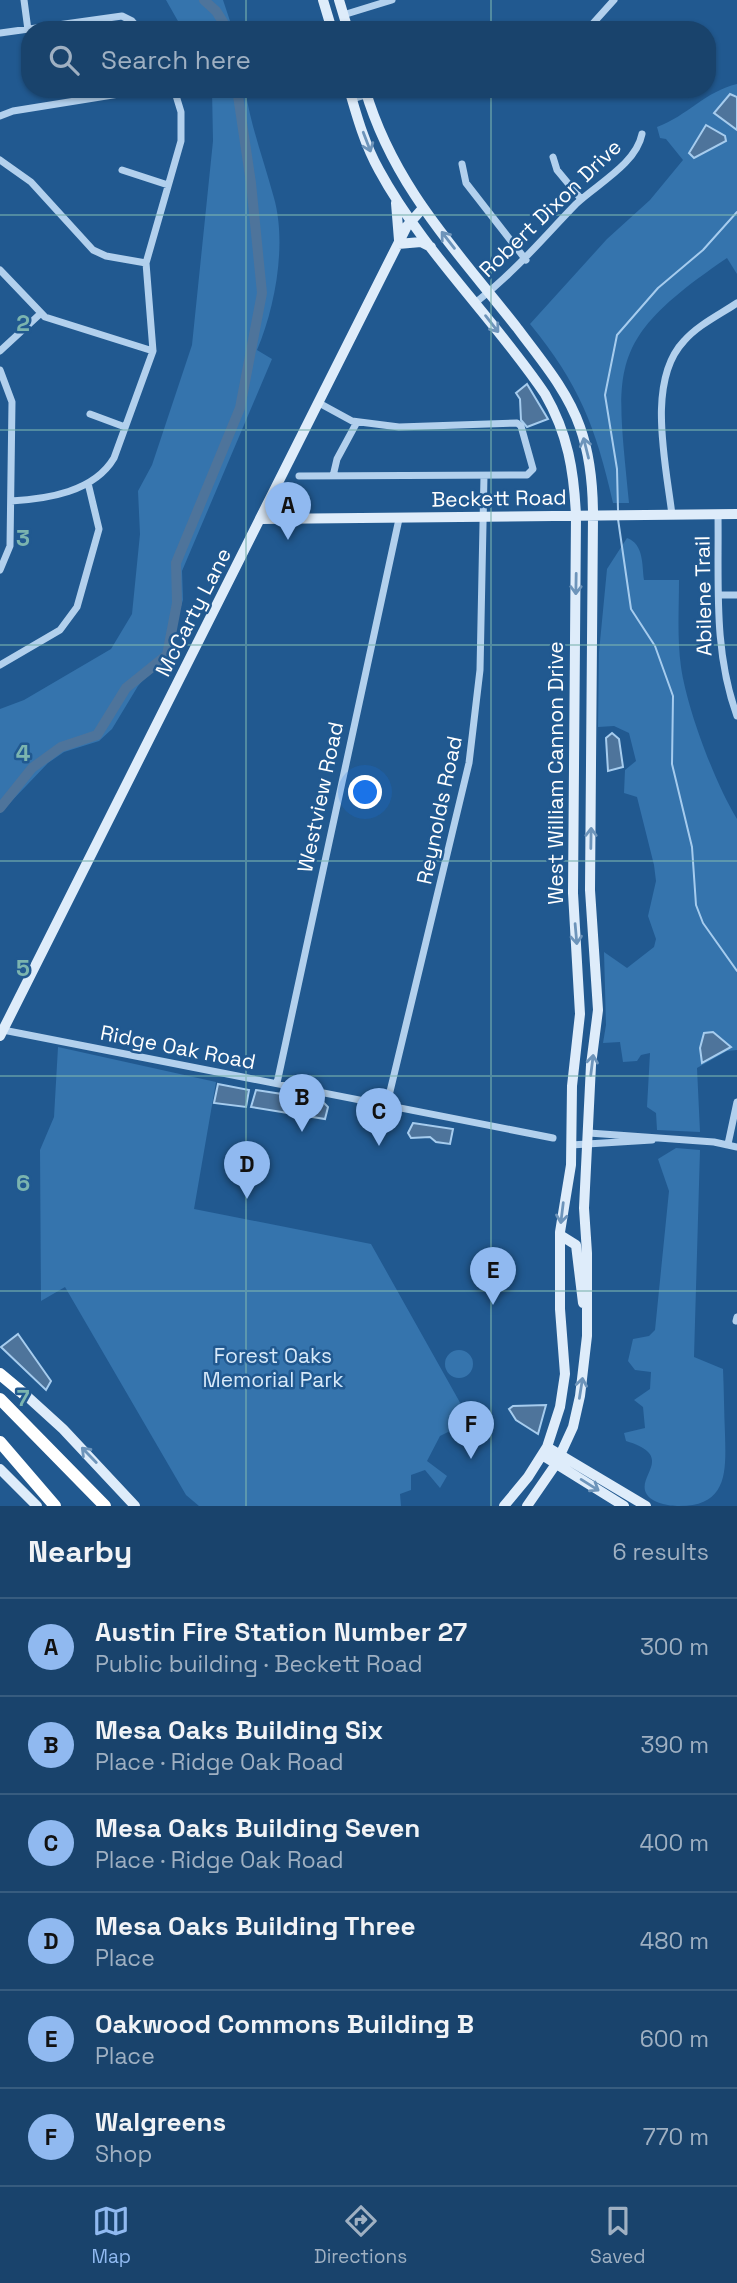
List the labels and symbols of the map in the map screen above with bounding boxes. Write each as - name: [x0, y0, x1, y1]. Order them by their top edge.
- one-way arrow: [361, 131, 374, 152]
- street label: Robert Dixon Drive: [473, 133, 627, 283]
- one-way arrow: [440, 231, 456, 249]
- text: 2: [16, 308, 30, 338]
- one-way arrow: [484, 314, 500, 332]
- one-way arrow: [579, 437, 592, 460]
- pin: A: [265, 482, 311, 540]
- street label: Beckett Road: [431, 483, 567, 513]
- text: 3: [16, 523, 30, 553]
- street label: Abilene Trail: [688, 536, 718, 656]
- street label: McCarty Lane: [149, 543, 237, 681]
- one-way arrow: [569, 572, 583, 595]
- street label: West William Cannon Drive: [542, 641, 569, 905]
- street label: Westview Road: [291, 719, 349, 875]
- street label: Reynolds Road: [410, 733, 468, 887]
- text: 4: [16, 738, 31, 768]
- your location: [348, 775, 382, 809]
- one-way arrow: [584, 827, 598, 850]
- one-way arrow: [570, 922, 583, 944]
- text: 5: [16, 953, 30, 983]
- street label: Ridge Oak Road: [98, 1019, 258, 1075]
- one-way arrow: [585, 1054, 598, 1077]
- pin: B: [279, 1074, 325, 1132]
- pin: C: [356, 1088, 402, 1146]
- pin: D: [224, 1141, 270, 1199]
- text: 6: [16, 1168, 30, 1198]
- one-way arrow: [556, 1201, 569, 1224]
- pin: E: [470, 1247, 516, 1305]
- park label: Forest Oaks Memorial Park: [203, 1342, 344, 1393]
- one-way arrow: [575, 1378, 588, 1400]
- text: 7: [17, 1383, 30, 1413]
- pin: F: [448, 1401, 494, 1459]
- one-way arrow: [80, 1447, 97, 1464]
- one-way arrow: [580, 1478, 600, 1492]

